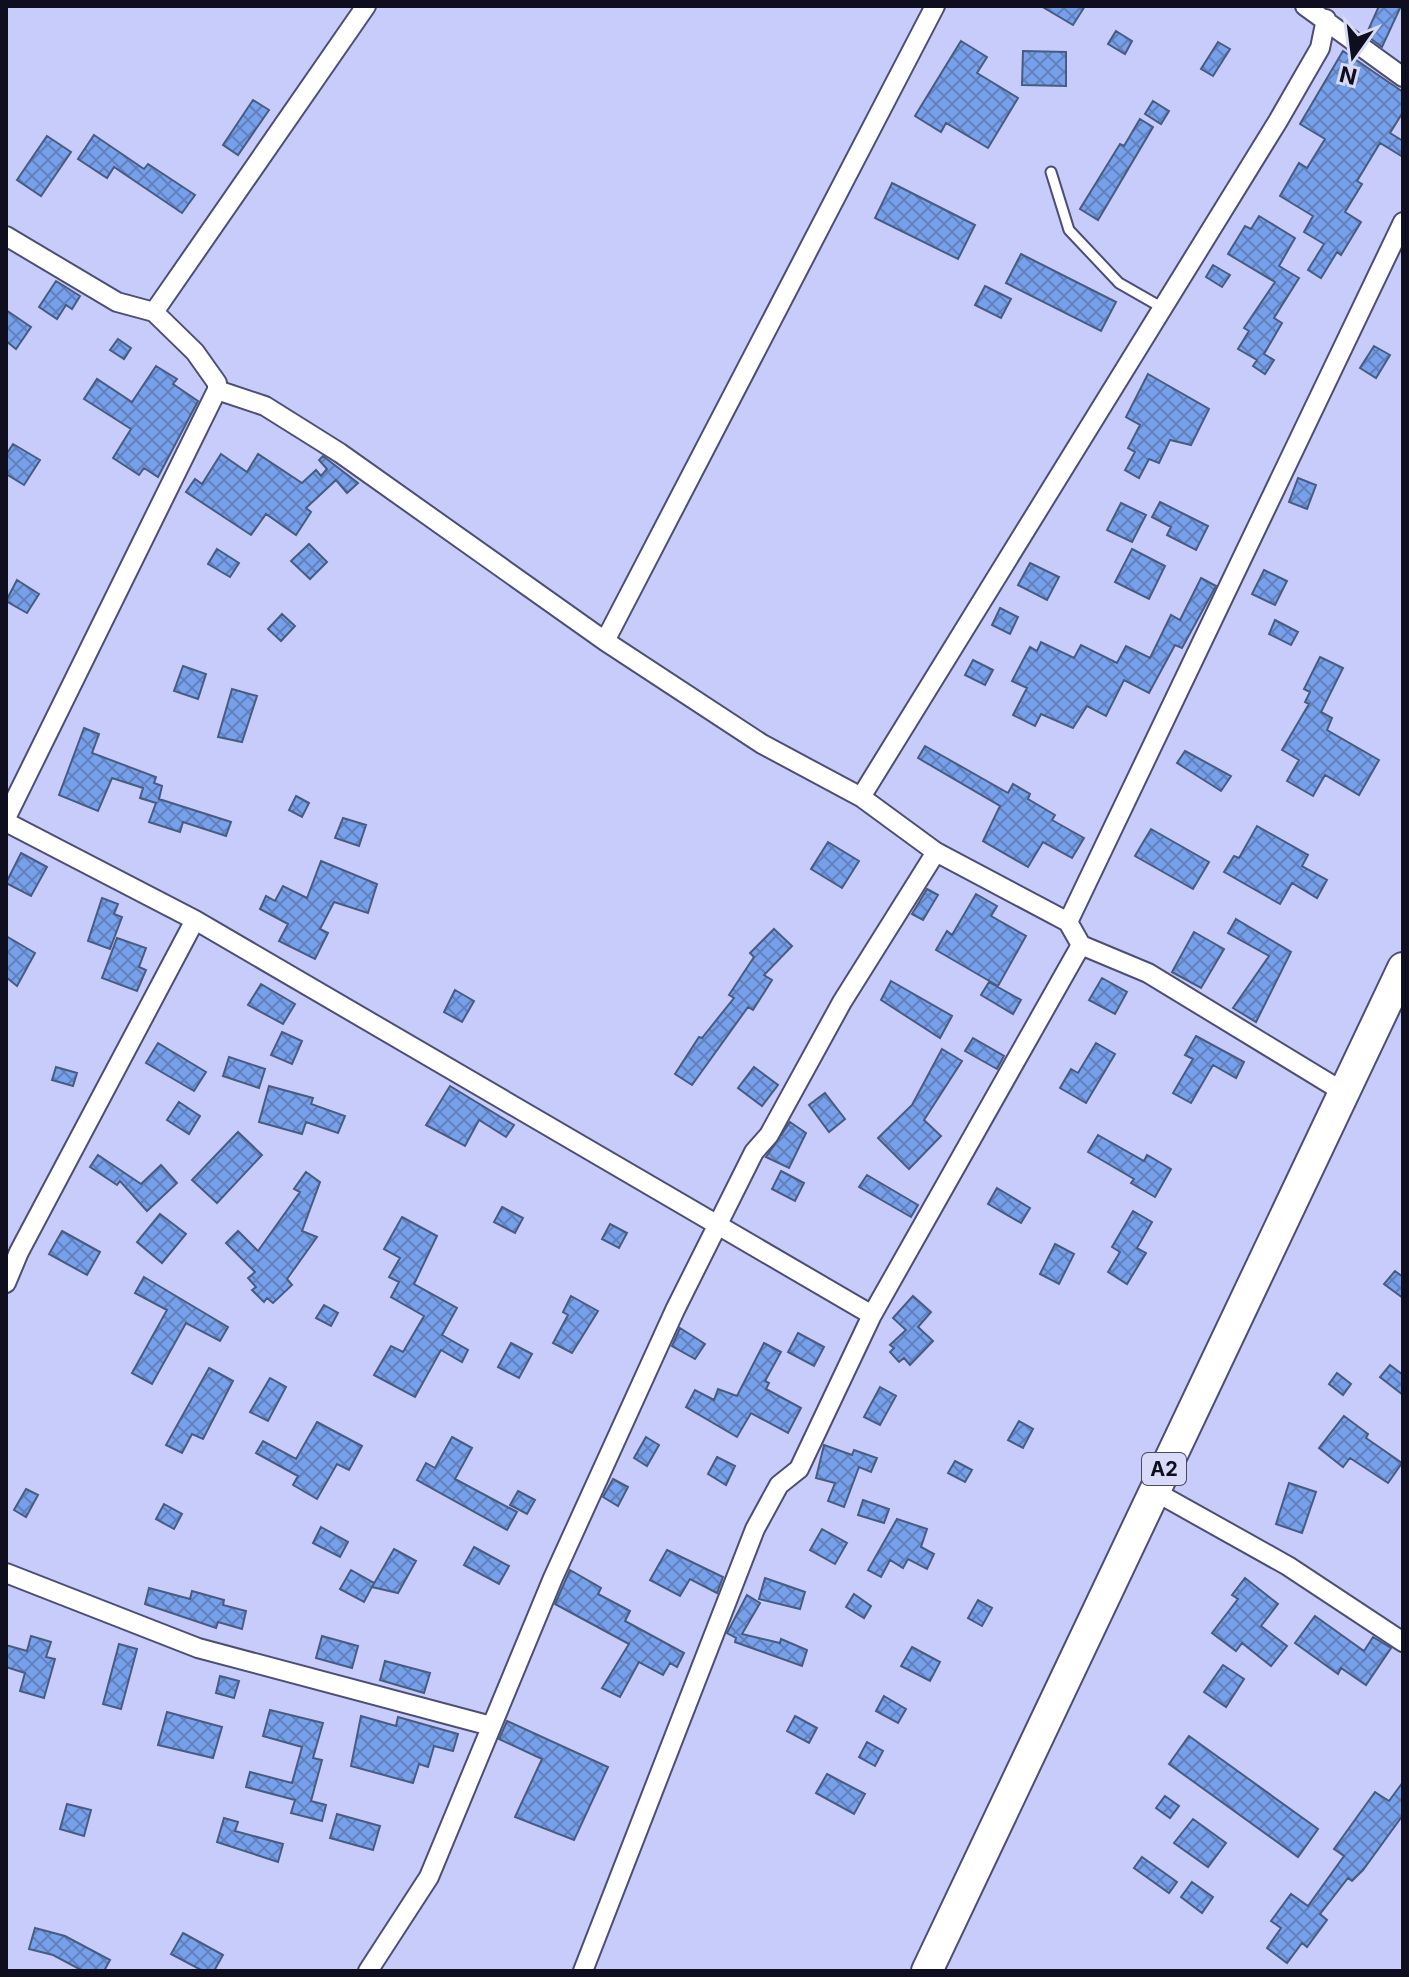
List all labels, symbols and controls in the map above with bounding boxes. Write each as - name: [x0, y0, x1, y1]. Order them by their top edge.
- north arrow: [1313, 16, 1393, 96]
- text: N: [1337, 61, 1359, 90]
- road number: A2: [1142, 1453, 1186, 1485]

